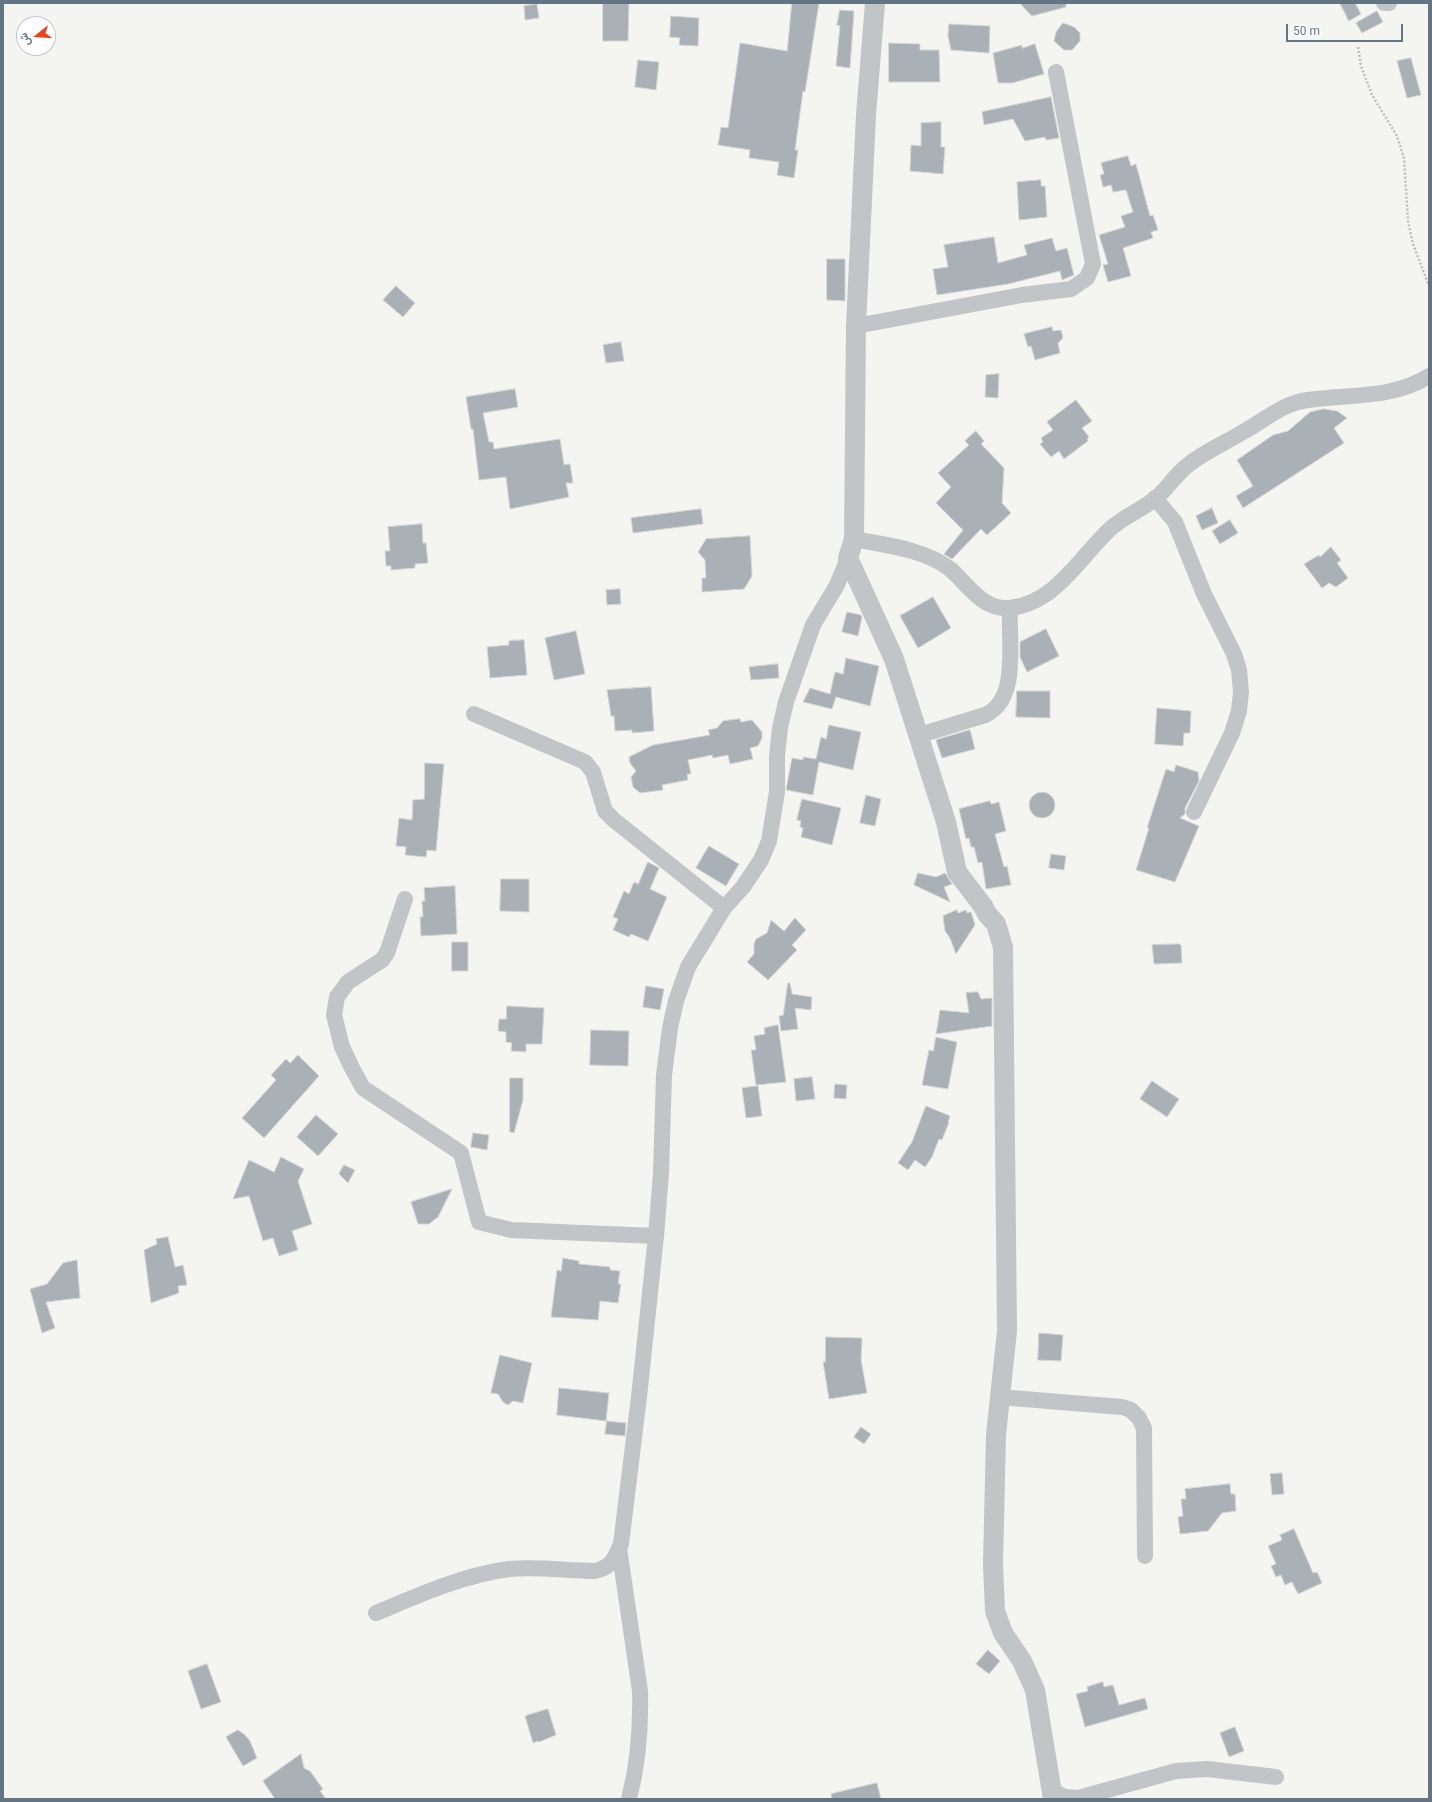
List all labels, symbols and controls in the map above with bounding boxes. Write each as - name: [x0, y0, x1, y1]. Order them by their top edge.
- north arrow: [16, 16, 56, 56]
- scale bar: [1288, 16, 1405, 42]
- text: 50 m: [1293, 24, 1320, 38]
- text: ش: [17, 31, 33, 48]

